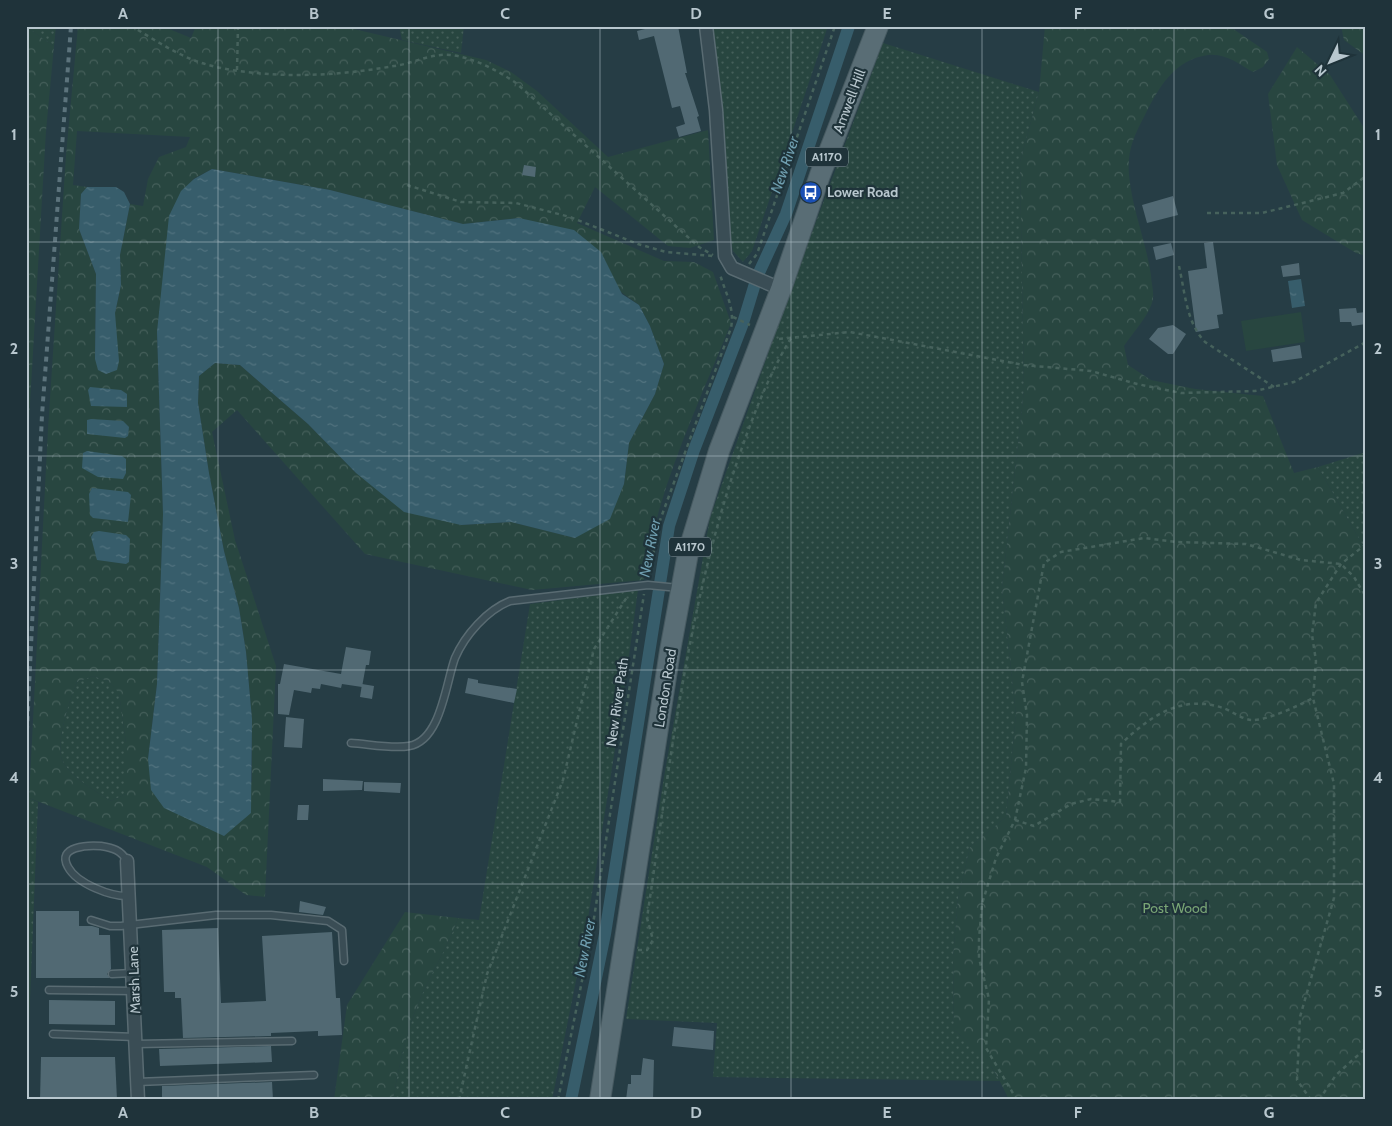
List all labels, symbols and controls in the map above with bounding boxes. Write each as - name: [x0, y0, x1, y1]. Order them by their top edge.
- text: A: [118, 4, 128, 23]
- text: B: [309, 4, 319, 23]
- text: C: [500, 4, 510, 23]
- text: D: [690, 4, 702, 23]
- text: E: [882, 4, 892, 23]
- text: F: [1074, 4, 1083, 23]
- text: G: [1264, 4, 1274, 23]
- north arrow: [1304, 38, 1354, 88]
- text: N: [1311, 61, 1330, 81]
- street label: Amwell Hill: [829, 66, 870, 136]
- text: 1: [11, 125, 17, 144]
- text: 1: [1375, 125, 1381, 144]
- water label: New River: [767, 133, 804, 196]
- road number: A1170: [806, 148, 848, 166]
- bus stop icon: Lower Road: [799, 180, 823, 204]
- place label: Lower Road: [827, 183, 898, 201]
- text: 2: [10, 339, 18, 358]
- text: 2: [1374, 339, 1382, 358]
- water label: New River: [636, 516, 665, 579]
- road number: A1170: [669, 538, 711, 556]
- text: 3: [10, 554, 18, 573]
- text: 3: [1374, 554, 1382, 573]
- street label: London Road: [650, 647, 680, 729]
- street label: New River Path: [602, 656, 632, 748]
- text: 4: [9, 768, 19, 787]
- text: 4: [1373, 768, 1383, 787]
- park label: Post Wood: [1142, 899, 1208, 917]
- water label: New River: [571, 916, 600, 979]
- street label: Marsh Lane: [124, 946, 144, 1014]
- text: 5: [10, 982, 18, 1001]
- text: 5: [1374, 982, 1382, 1001]
- text: A: [118, 1103, 128, 1122]
- text: B: [309, 1103, 319, 1122]
- text: C: [500, 1103, 510, 1122]
- text: D: [690, 1103, 702, 1122]
- text: E: [882, 1103, 892, 1122]
- text: F: [1074, 1103, 1083, 1122]
- text: G: [1264, 1103, 1274, 1122]

